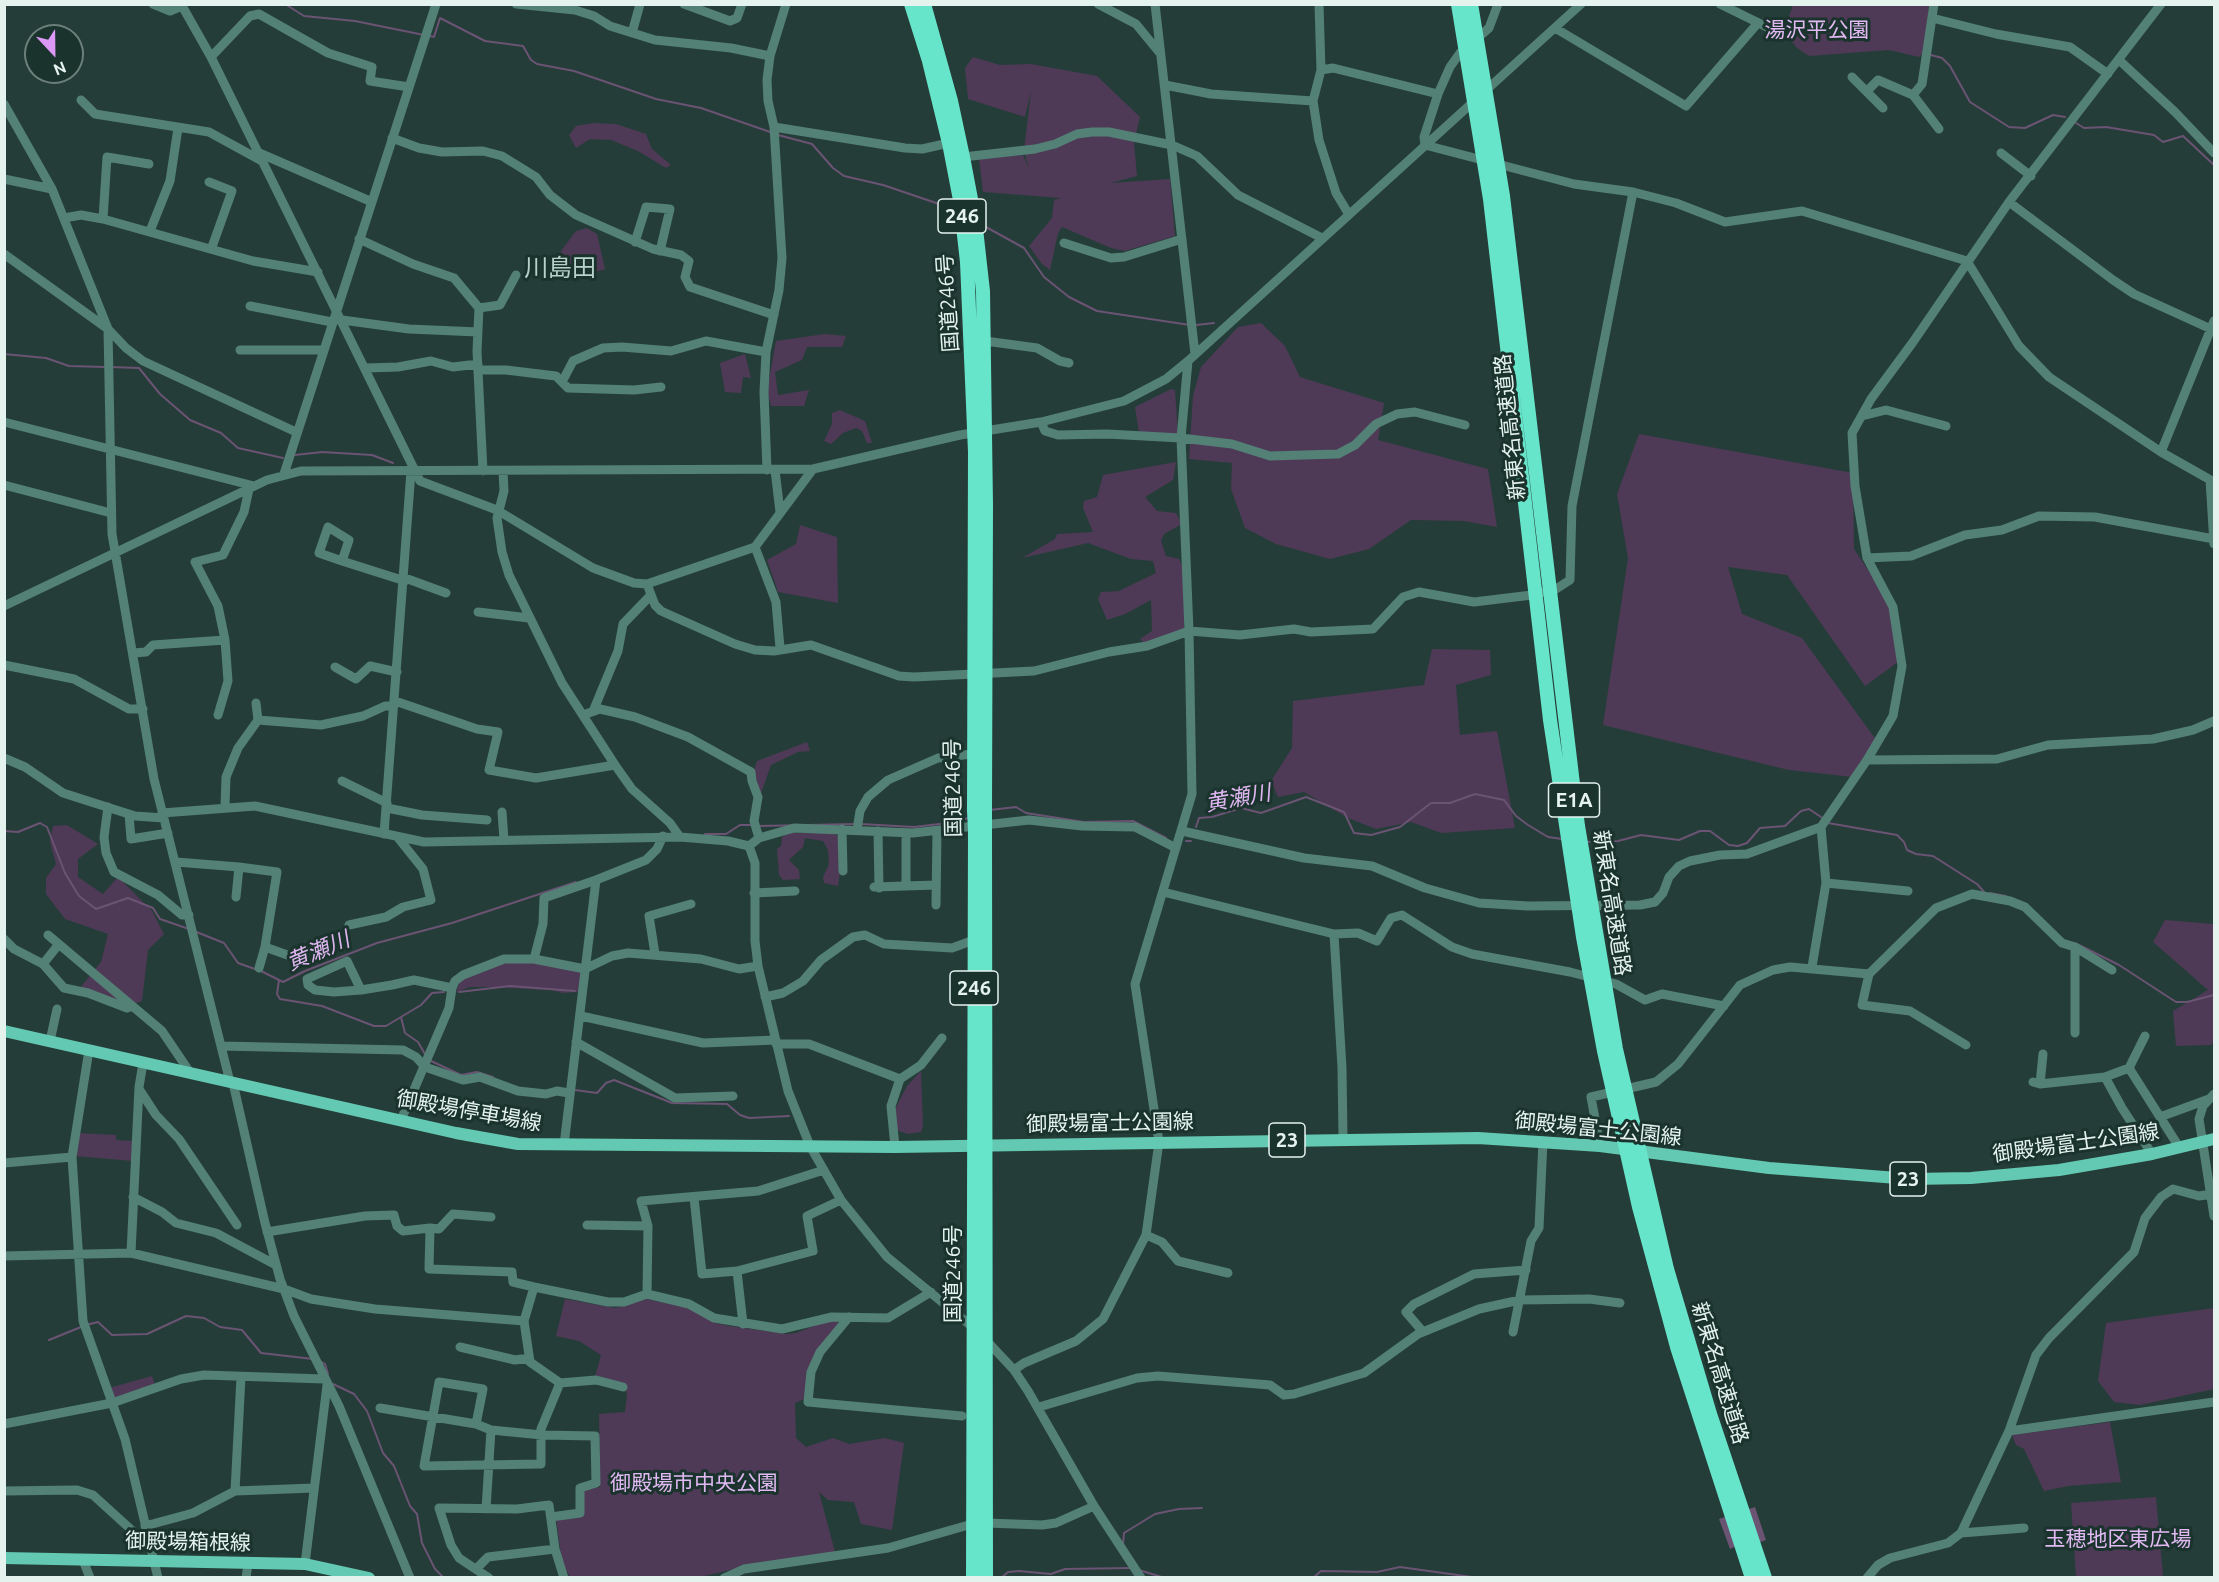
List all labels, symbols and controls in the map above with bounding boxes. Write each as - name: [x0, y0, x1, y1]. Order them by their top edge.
- park label: 湯沢平公園: [1765, 17, 1869, 43]
- north arrow: [24, 24, 84, 84]
- text: N: [51, 58, 69, 79]
- road number: 246: [938, 199, 986, 233]
- street label: 国道246号: [932, 253, 964, 353]
- district label: 川島田: [524, 254, 596, 282]
- street label: 新東名高速道路: [1490, 353, 1530, 501]
- street label: 国道246号: [940, 739, 966, 837]
- water label: 黄瀬川: [1203, 779, 1273, 817]
- road number: E1A: [1548, 783, 1600, 817]
- street label: 新東名高速道路: [1588, 828, 1636, 978]
- water label: 黄瀬川: [282, 926, 354, 976]
- road number: 246: [950, 971, 998, 1005]
- street label: 御殿場停車場線: [394, 1086, 544, 1136]
- street label: 御殿場富士公園線: [1513, 1108, 1683, 1150]
- street label: 御殿場富士公園線: [1026, 1109, 1194, 1137]
- street label: 御殿場富士公園線: [1991, 1119, 2161, 1167]
- road number: 23: [1269, 1123, 1305, 1157]
- road number: 23: [1890, 1162, 1926, 1196]
- street label: 国道246号: [940, 1225, 966, 1323]
- street label: 新東名高速道路: [1686, 1299, 1754, 1447]
- park label: 御殿場市中央公園: [610, 1470, 778, 1496]
- park label: 玉穂地区東広場: [2045, 1526, 2191, 1552]
- street label: 御殿場箱根線: [125, 1528, 251, 1556]

